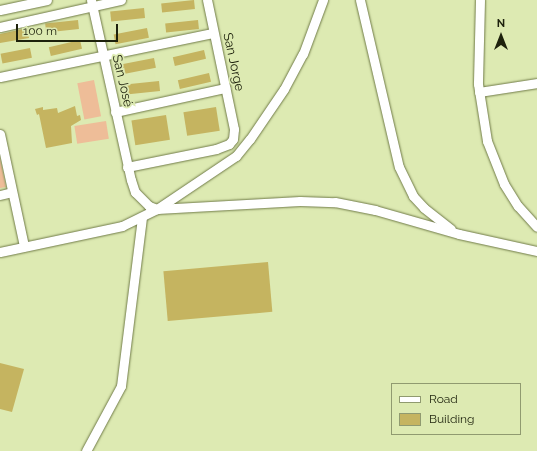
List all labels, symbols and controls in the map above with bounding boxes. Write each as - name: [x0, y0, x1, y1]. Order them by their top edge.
- scale bar: [18, 16, 120, 42]
- north arrow: [481, 16, 521, 56]
- text: N: [497, 17, 505, 30]
- text: 100 m: [23, 24, 57, 38]
- street label: San Jorge: [219, 31, 247, 93]
- street label: San José: [108, 53, 136, 109]
- legend: [391, 383, 521, 435]
- text: Road: [429, 392, 458, 406]
- text: Building: [429, 412, 475, 426]

